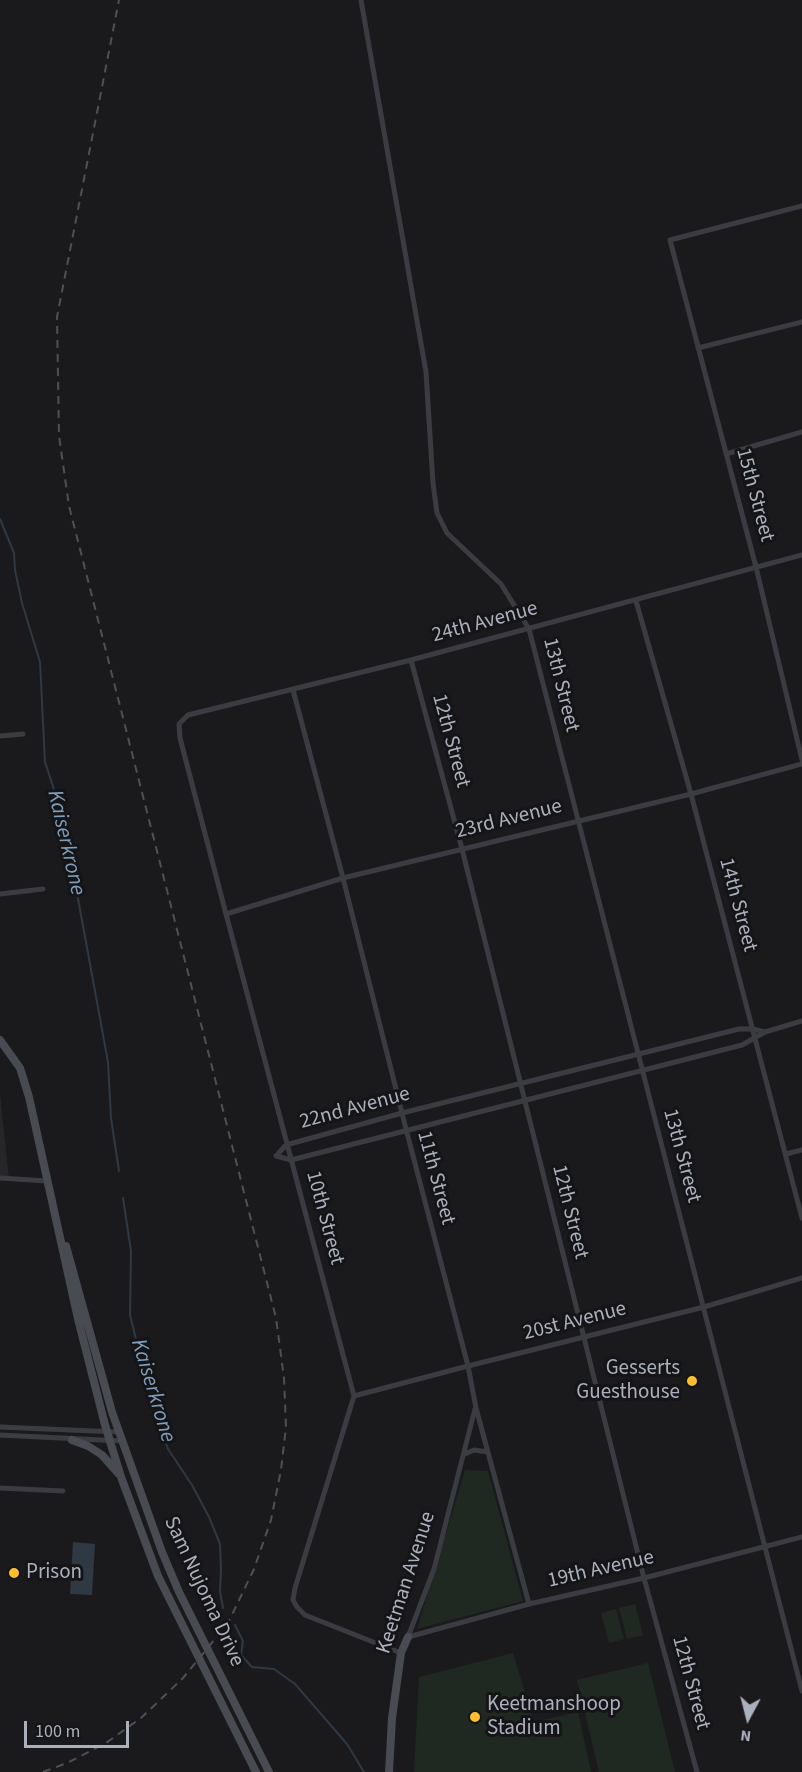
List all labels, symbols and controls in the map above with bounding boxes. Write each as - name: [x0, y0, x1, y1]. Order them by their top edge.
- street label: 15th Street: [729, 445, 779, 545]
- street label: 24th Avenue: [429, 597, 541, 649]
- street label: 13th Street: [536, 635, 584, 735]
- street label: 12th Street: [425, 691, 475, 791]
- water label: Kaiserkrone: [40, 788, 90, 898]
- street label: 23rd Avenue: [453, 795, 565, 845]
- street label: 14th Street: [712, 855, 762, 955]
- street label: 22nd Avenue: [297, 1082, 413, 1136]
- street label: 13th Street: [656, 1106, 706, 1206]
- street label: 11th Street: [410, 1128, 460, 1228]
- street label: 12th Street: [545, 1162, 593, 1262]
- street label: 10th Street: [299, 1168, 349, 1268]
- street label: 20st Avenue: [521, 1297, 629, 1347]
- water label: Kaiserkrone: [124, 1336, 180, 1446]
- place label: Gesserts Guesthouse: [576, 1356, 680, 1406]
- marker: Gesserts Guesthouse: [685, 1374, 699, 1388]
- street label: Keetman Avenue: [372, 1509, 442, 1657]
- street label: Sam Nujoma Drive: [157, 1513, 249, 1671]
- street label: 19th Avenue: [545, 1546, 657, 1594]
- place label: Prison: [26, 1560, 82, 1586]
- marker: Prison: [7, 1566, 21, 1580]
- street label: 12th Street: [665, 1633, 715, 1733]
- north arrow: [718, 1688, 778, 1748]
- place label: Keetmanshoop Stadium: [487, 1692, 621, 1742]
- scale bar: [27, 1709, 132, 1747]
- marker: Keetmanshoop Stadium: [468, 1710, 482, 1724]
- text: 100 m: [35, 1719, 80, 1744]
- text: N: [739, 1724, 752, 1747]

